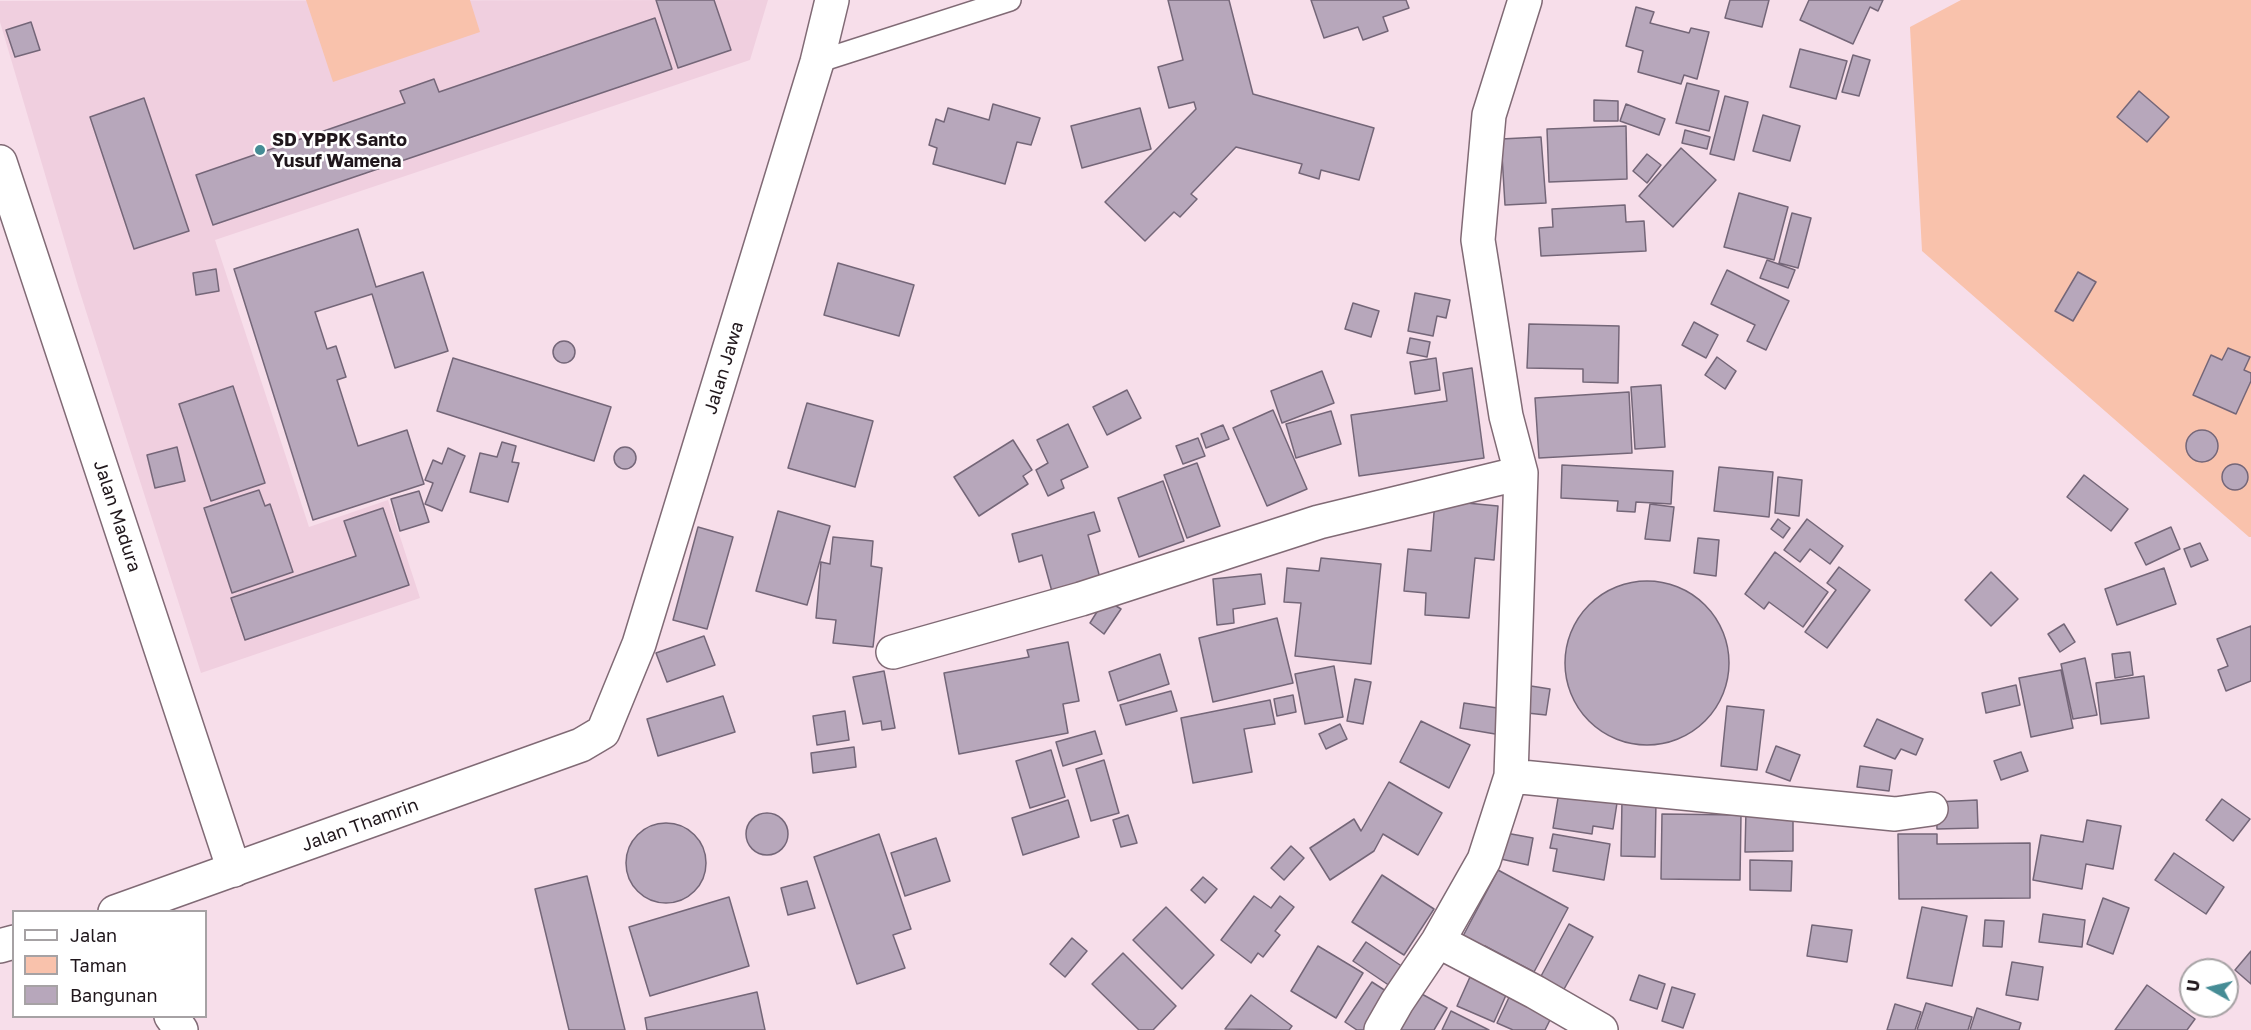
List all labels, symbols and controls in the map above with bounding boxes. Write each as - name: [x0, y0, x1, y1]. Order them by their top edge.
- place label: SD YPPK Santo Yusuf Wamena: [272, 129, 407, 172]
- marker: SD YPPK Santo Yusuf Wamena: [253, 143, 267, 157]
- street label: Jalan Jawa: [700, 319, 748, 417]
- street label: Jalan Madura: [89, 457, 145, 575]
- street label: Jalan Thamrin: [299, 794, 421, 856]
- legend: [12, 910, 207, 1018]
- text: Jalan: [70, 924, 117, 946]
- text: Taman: [70, 954, 127, 976]
- north arrow: [2179, 958, 2239, 1018]
- text: U: [2182, 979, 2204, 993]
- text: Bangunan: [70, 984, 158, 1006]

